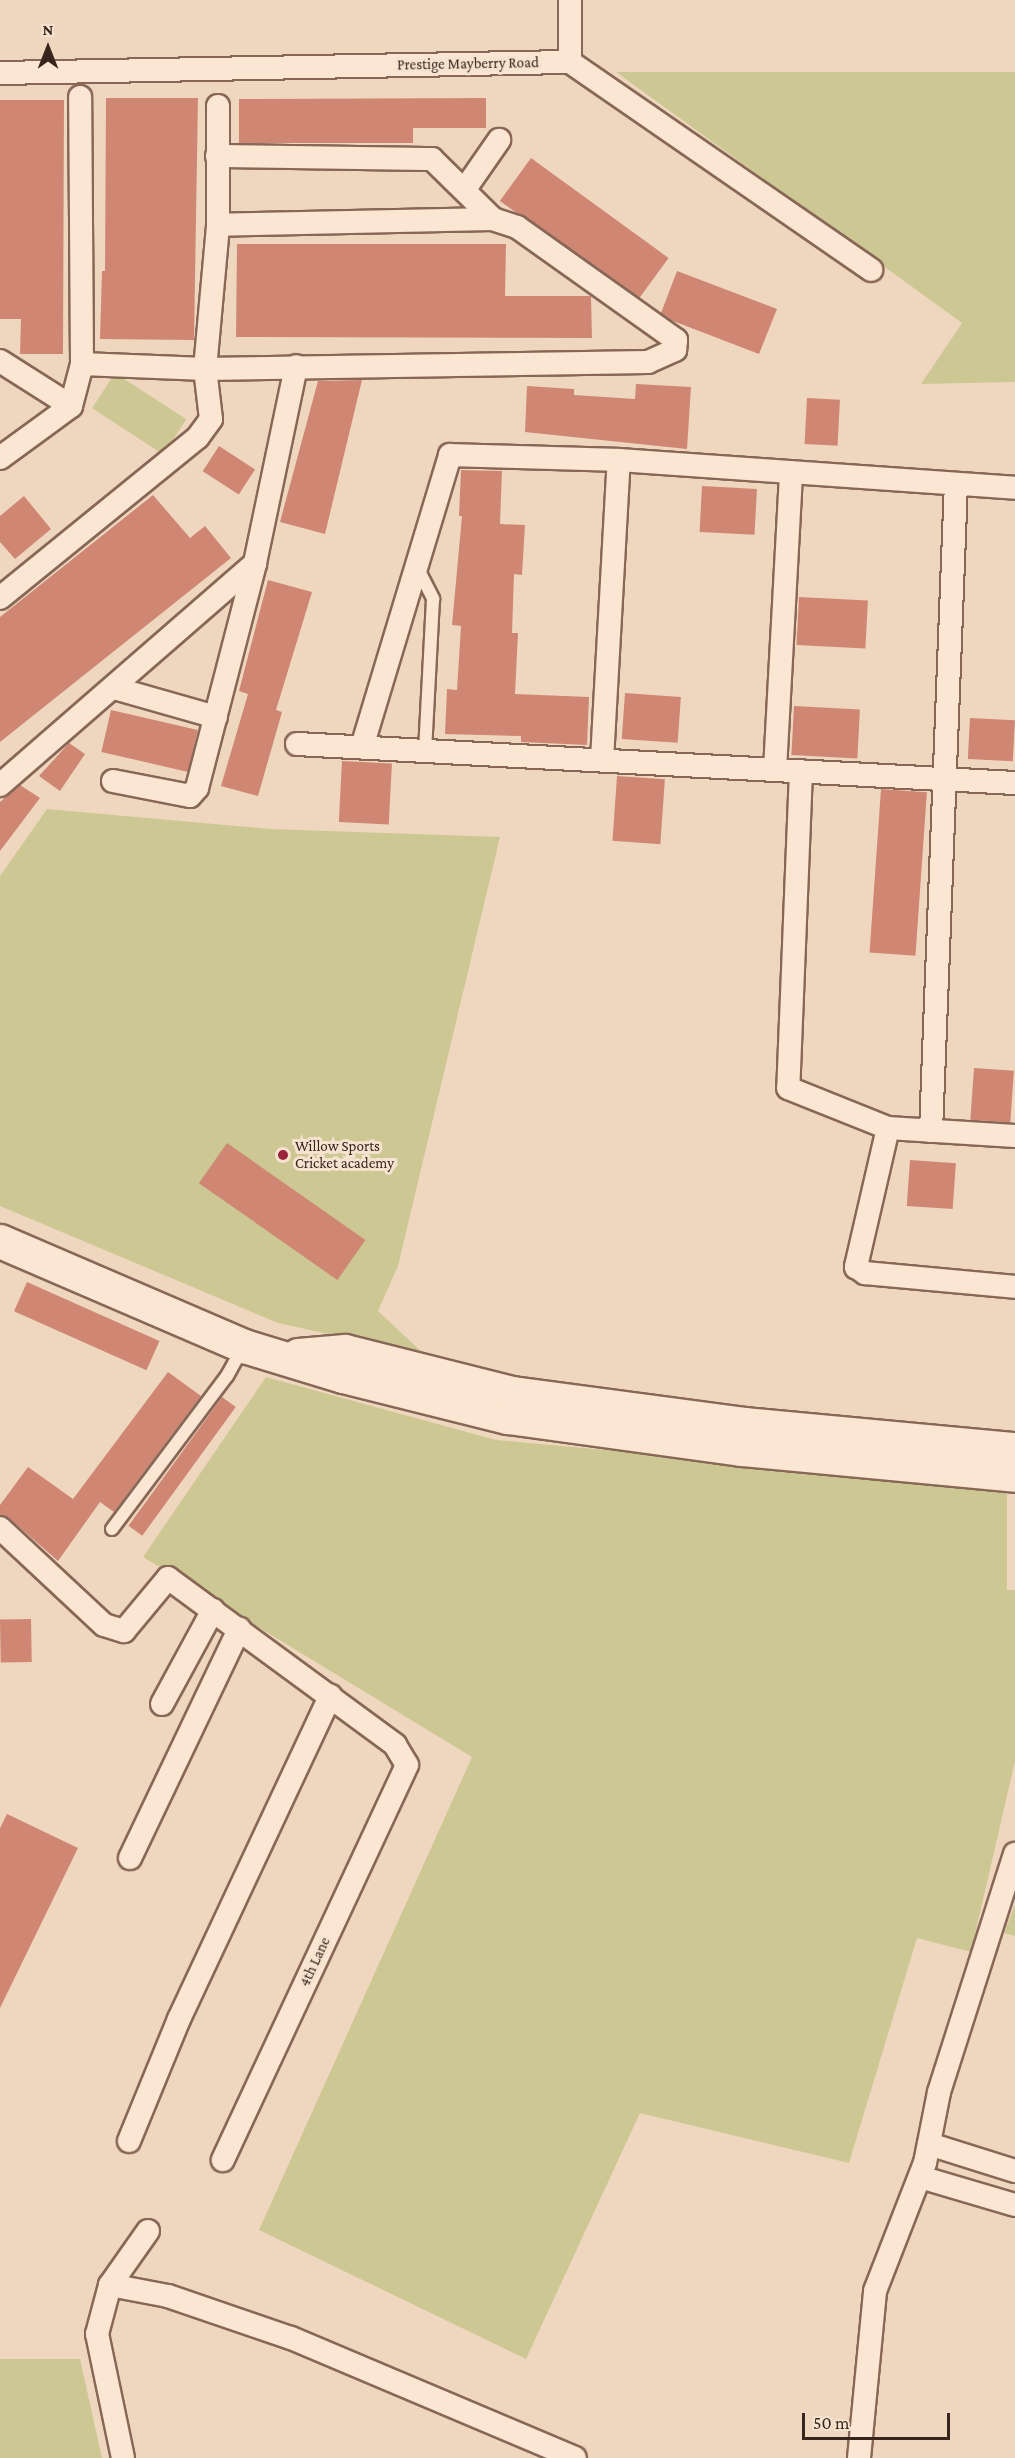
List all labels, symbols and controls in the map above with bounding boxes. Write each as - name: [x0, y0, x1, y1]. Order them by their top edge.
- north arrow: [18, 18, 78, 78]
- text: N: [43, 21, 53, 38]
- street label: Prestige Mayberry Road: [397, 54, 539, 74]
- place label: Willow Sports Cricket academy: [295, 1137, 394, 1172]
- marker: Willow Sports Cricket academy: [276, 1148, 290, 1162]
- street label: 4th Lane: [296, 1934, 334, 1990]
- scale bar: [805, 2401, 954, 2439]
- text: 50 m: [813, 2413, 850, 2433]

